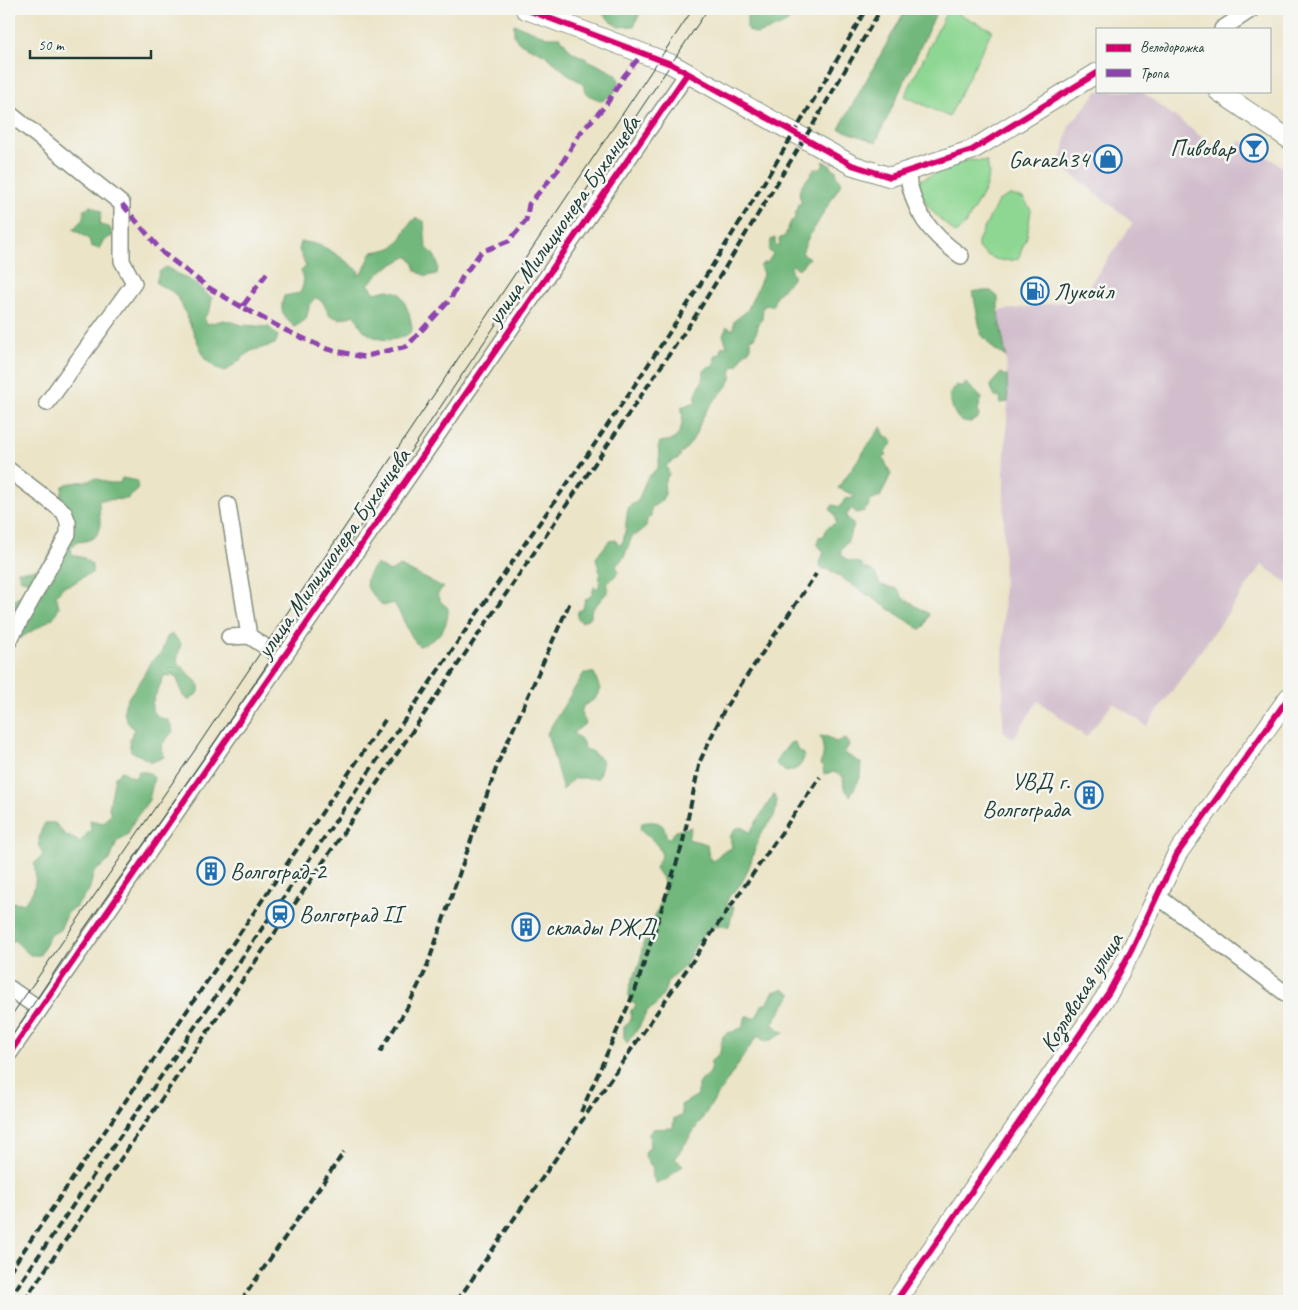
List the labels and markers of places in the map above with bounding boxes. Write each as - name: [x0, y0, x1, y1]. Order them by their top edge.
- place label: Пивовар: [1170, 133, 1237, 163]
- bar icon: Пивовар: [1239, 133, 1269, 163]
- place label: Garazh34: [1009, 144, 1091, 174]
- shop icon: Garazh34: [1093, 144, 1123, 174]
- fuel station icon: Лукойл: [1020, 276, 1050, 306]
- place label: Лукойл: [1054, 276, 1115, 306]
- place label: УВД г. Волгограда: [982, 766, 1071, 824]
- building icon: УВД г. Волгограда: [1074, 780, 1104, 810]
- building icon: Волгоград-2: [196, 856, 226, 886]
- place label: Волгоград-2: [230, 856, 328, 886]
- station icon: Волгоград II: [265, 899, 295, 929]
- place label: Волгоград II: [299, 899, 407, 929]
- building icon: склады РЖД: [511, 912, 541, 942]
- place label: склады РЖД: [545, 912, 658, 942]

